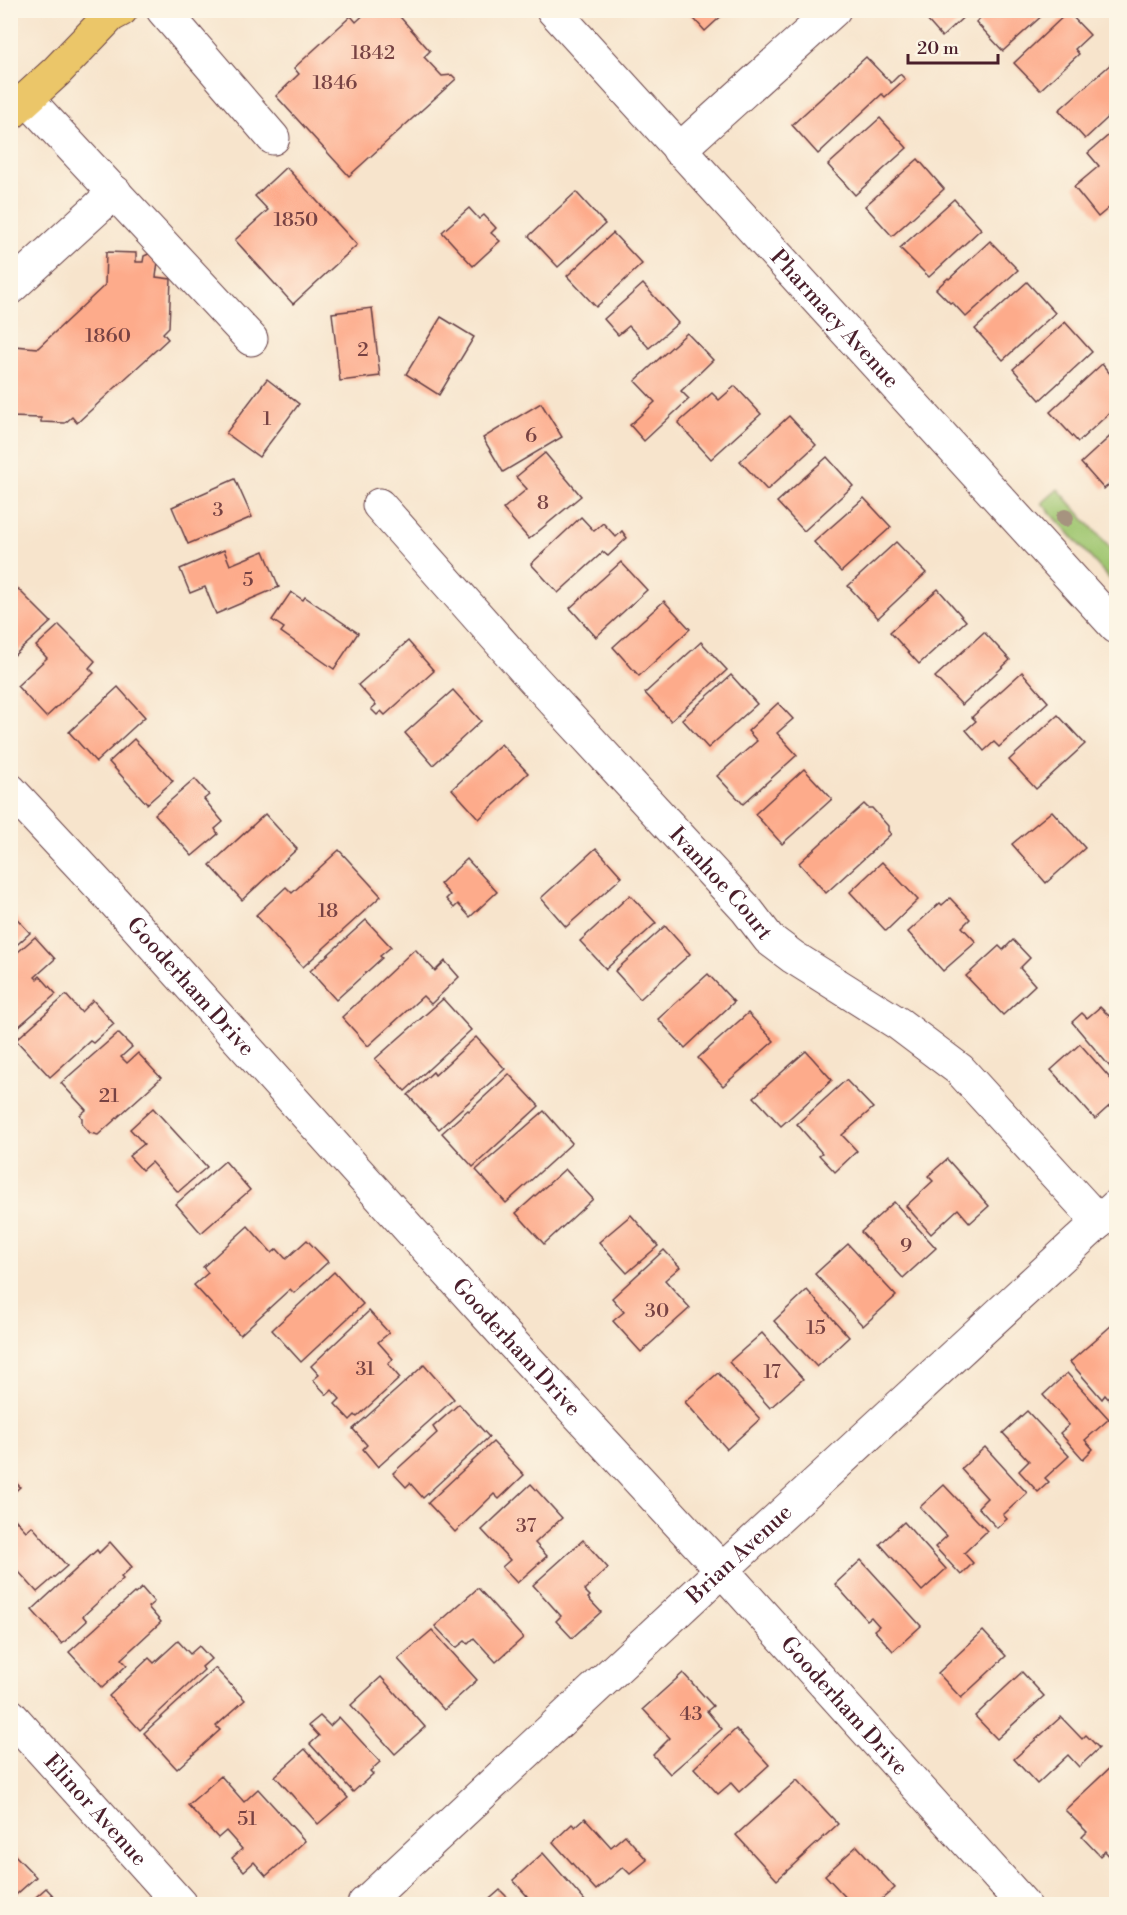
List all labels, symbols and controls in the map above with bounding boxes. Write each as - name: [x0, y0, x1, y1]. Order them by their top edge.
- scale bar: [908, 27, 998, 65]
- text: 20 m: [917, 37, 959, 60]
- house number: 1842: [351, 41, 395, 66]
- house number: 1846: [313, 71, 357, 96]
- house number: 1850: [274, 208, 318, 233]
- street label: Pharmacy Avenue: [765, 244, 905, 394]
- house number: 1860: [85, 324, 131, 349]
- house number: 2: [357, 338, 369, 363]
- house number: 1: [263, 407, 272, 432]
- house number: 6: [525, 424, 537, 449]
- house number: 8: [537, 491, 549, 516]
- house number: 3: [212, 498, 224, 523]
- house number: 5: [242, 568, 254, 593]
- street label: Ivanhoe Court: [663, 821, 778, 946]
- house number: 18: [318, 899, 338, 924]
- street label: Gooderham Drive: [121, 911, 260, 1062]
- house number: 21: [99, 1084, 120, 1109]
- house number: 9: [900, 1234, 912, 1259]
- street label: Gooderham Drive: [446, 1272, 587, 1422]
- house number: 30: [645, 1299, 669, 1324]
- house number: 15: [806, 1316, 826, 1341]
- house number: 31: [355, 1357, 375, 1382]
- house number: 17: [763, 1360, 781, 1385]
- street label: Brian Avenue: [680, 1499, 798, 1610]
- house number: 37: [516, 1514, 536, 1539]
- street label: Gooderham Drive: [775, 1631, 914, 1781]
- house number: 43: [680, 1702, 702, 1727]
- street label: Elinor Avenue: [38, 1749, 153, 1872]
- house number: 51: [237, 1807, 257, 1832]

